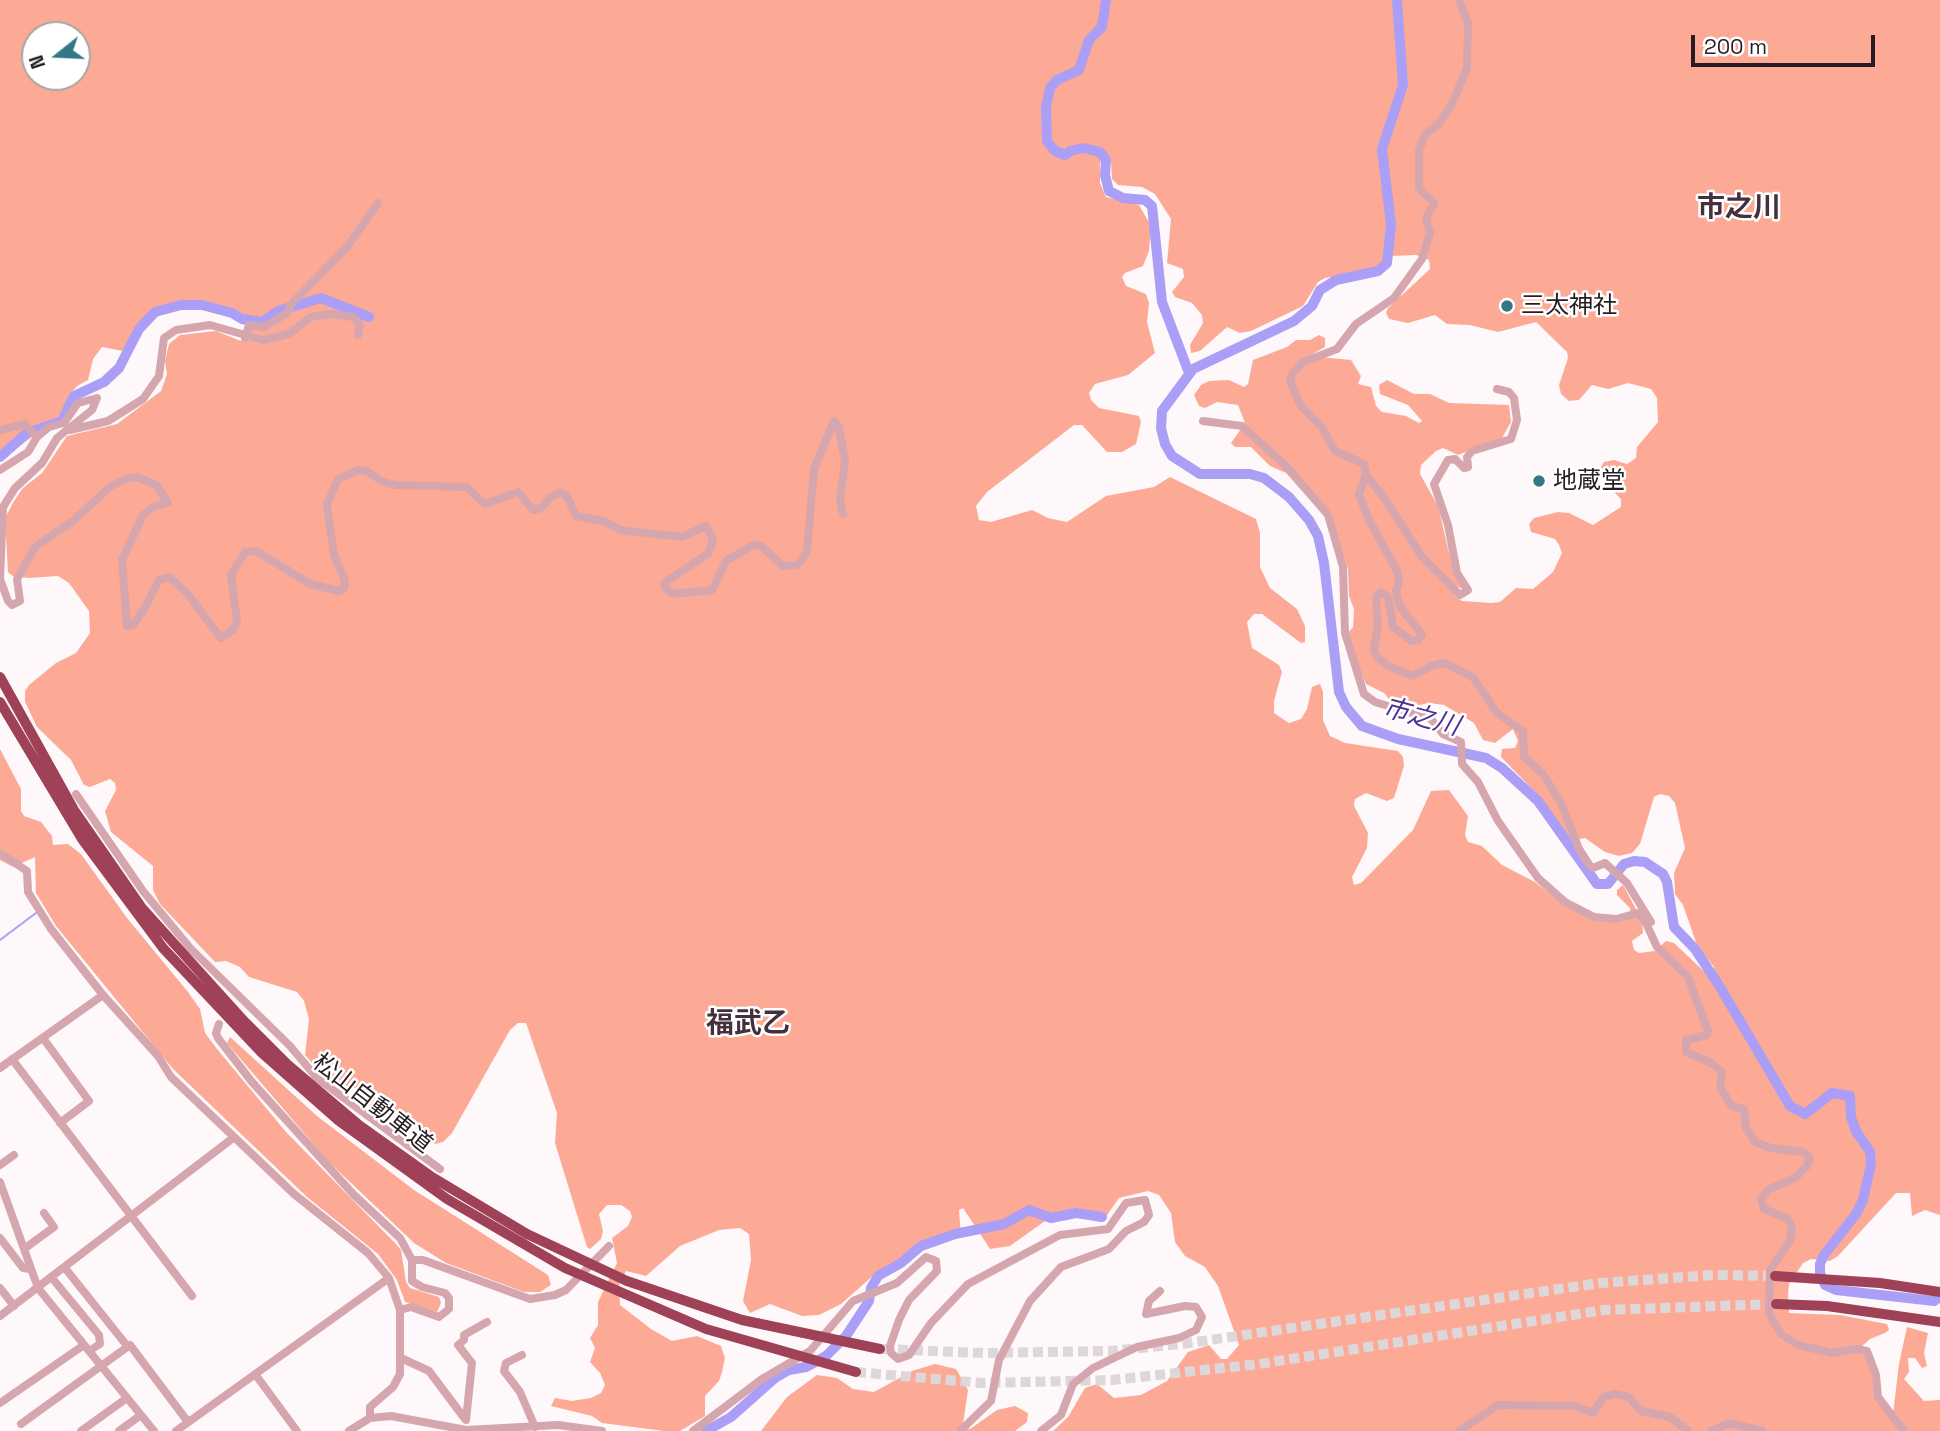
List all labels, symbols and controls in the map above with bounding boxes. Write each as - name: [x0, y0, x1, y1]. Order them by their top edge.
- north arrow: [21, 21, 91, 91]
- scale bar: [1695, 21, 1879, 65]
- text: 200 m: [1704, 33, 1767, 60]
- text: N: [24, 52, 51, 72]
- district label: 市之川: [1697, 191, 1781, 225]
- place label: 三太神社: [1521, 292, 1617, 320]
- marker: 三太神社: [1499, 298, 1515, 314]
- place label: 地蔵堂: [1553, 467, 1625, 495]
- marker: 地蔵堂: [1531, 473, 1547, 489]
- water label: 市之川: [1379, 693, 1463, 743]
- district label: 福武乙: [706, 1007, 790, 1041]
- street label: 松山自動車道: [306, 1048, 438, 1160]

